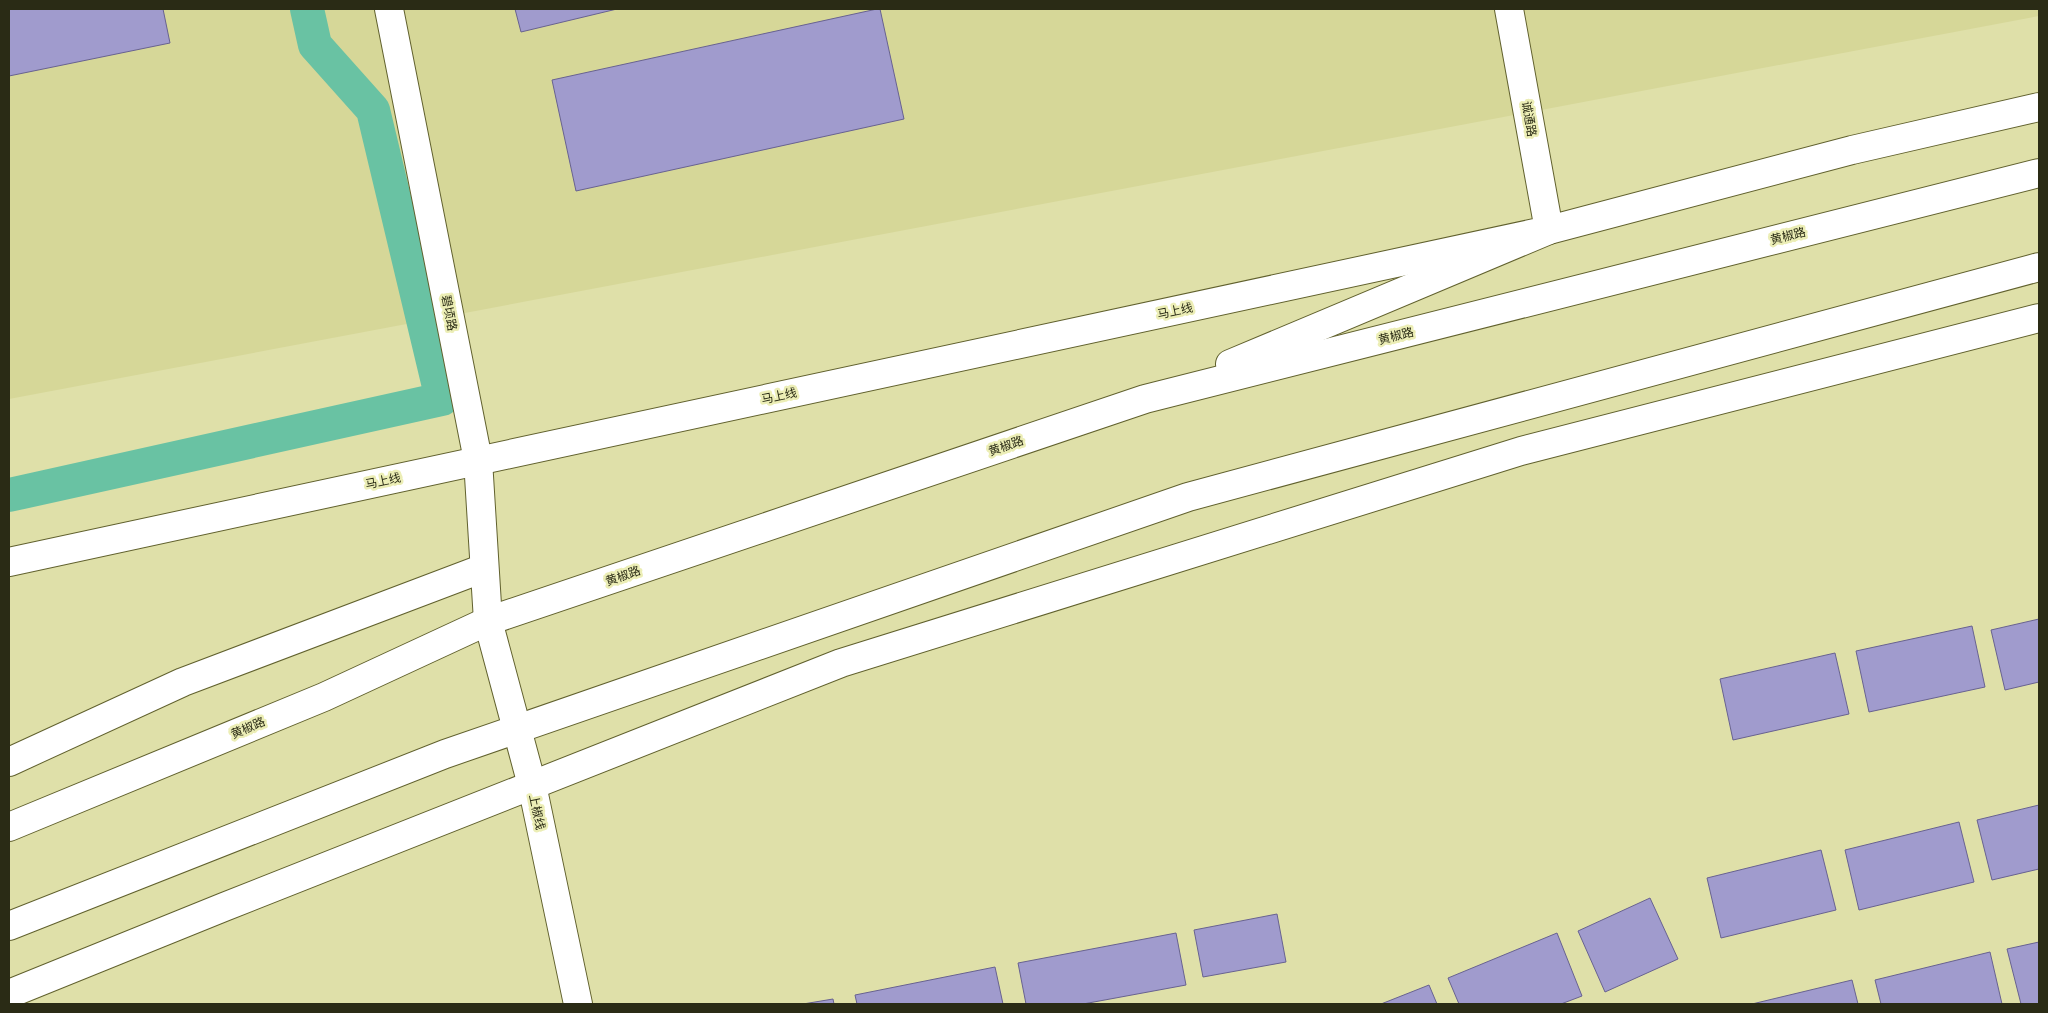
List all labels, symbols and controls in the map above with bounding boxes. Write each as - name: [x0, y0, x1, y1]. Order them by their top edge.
- street label: 诚通路: [1519, 100, 1539, 138]
- street label: 黄椒路: [1769, 225, 1807, 247]
- street label: 碧顷路: [439, 294, 459, 332]
- street label: 马上线: [1156, 300, 1194, 322]
- street label: 黄椒路: [1377, 325, 1415, 347]
- street label: 马上线: [760, 385, 798, 407]
- street label: 黄椒路: [987, 434, 1025, 458]
- street label: 马上线: [364, 470, 402, 492]
- street label: 黄椒路: [604, 564, 642, 588]
- street label: 黄椒路: [229, 715, 267, 741]
- street label: 上椒线: [526, 793, 548, 831]

